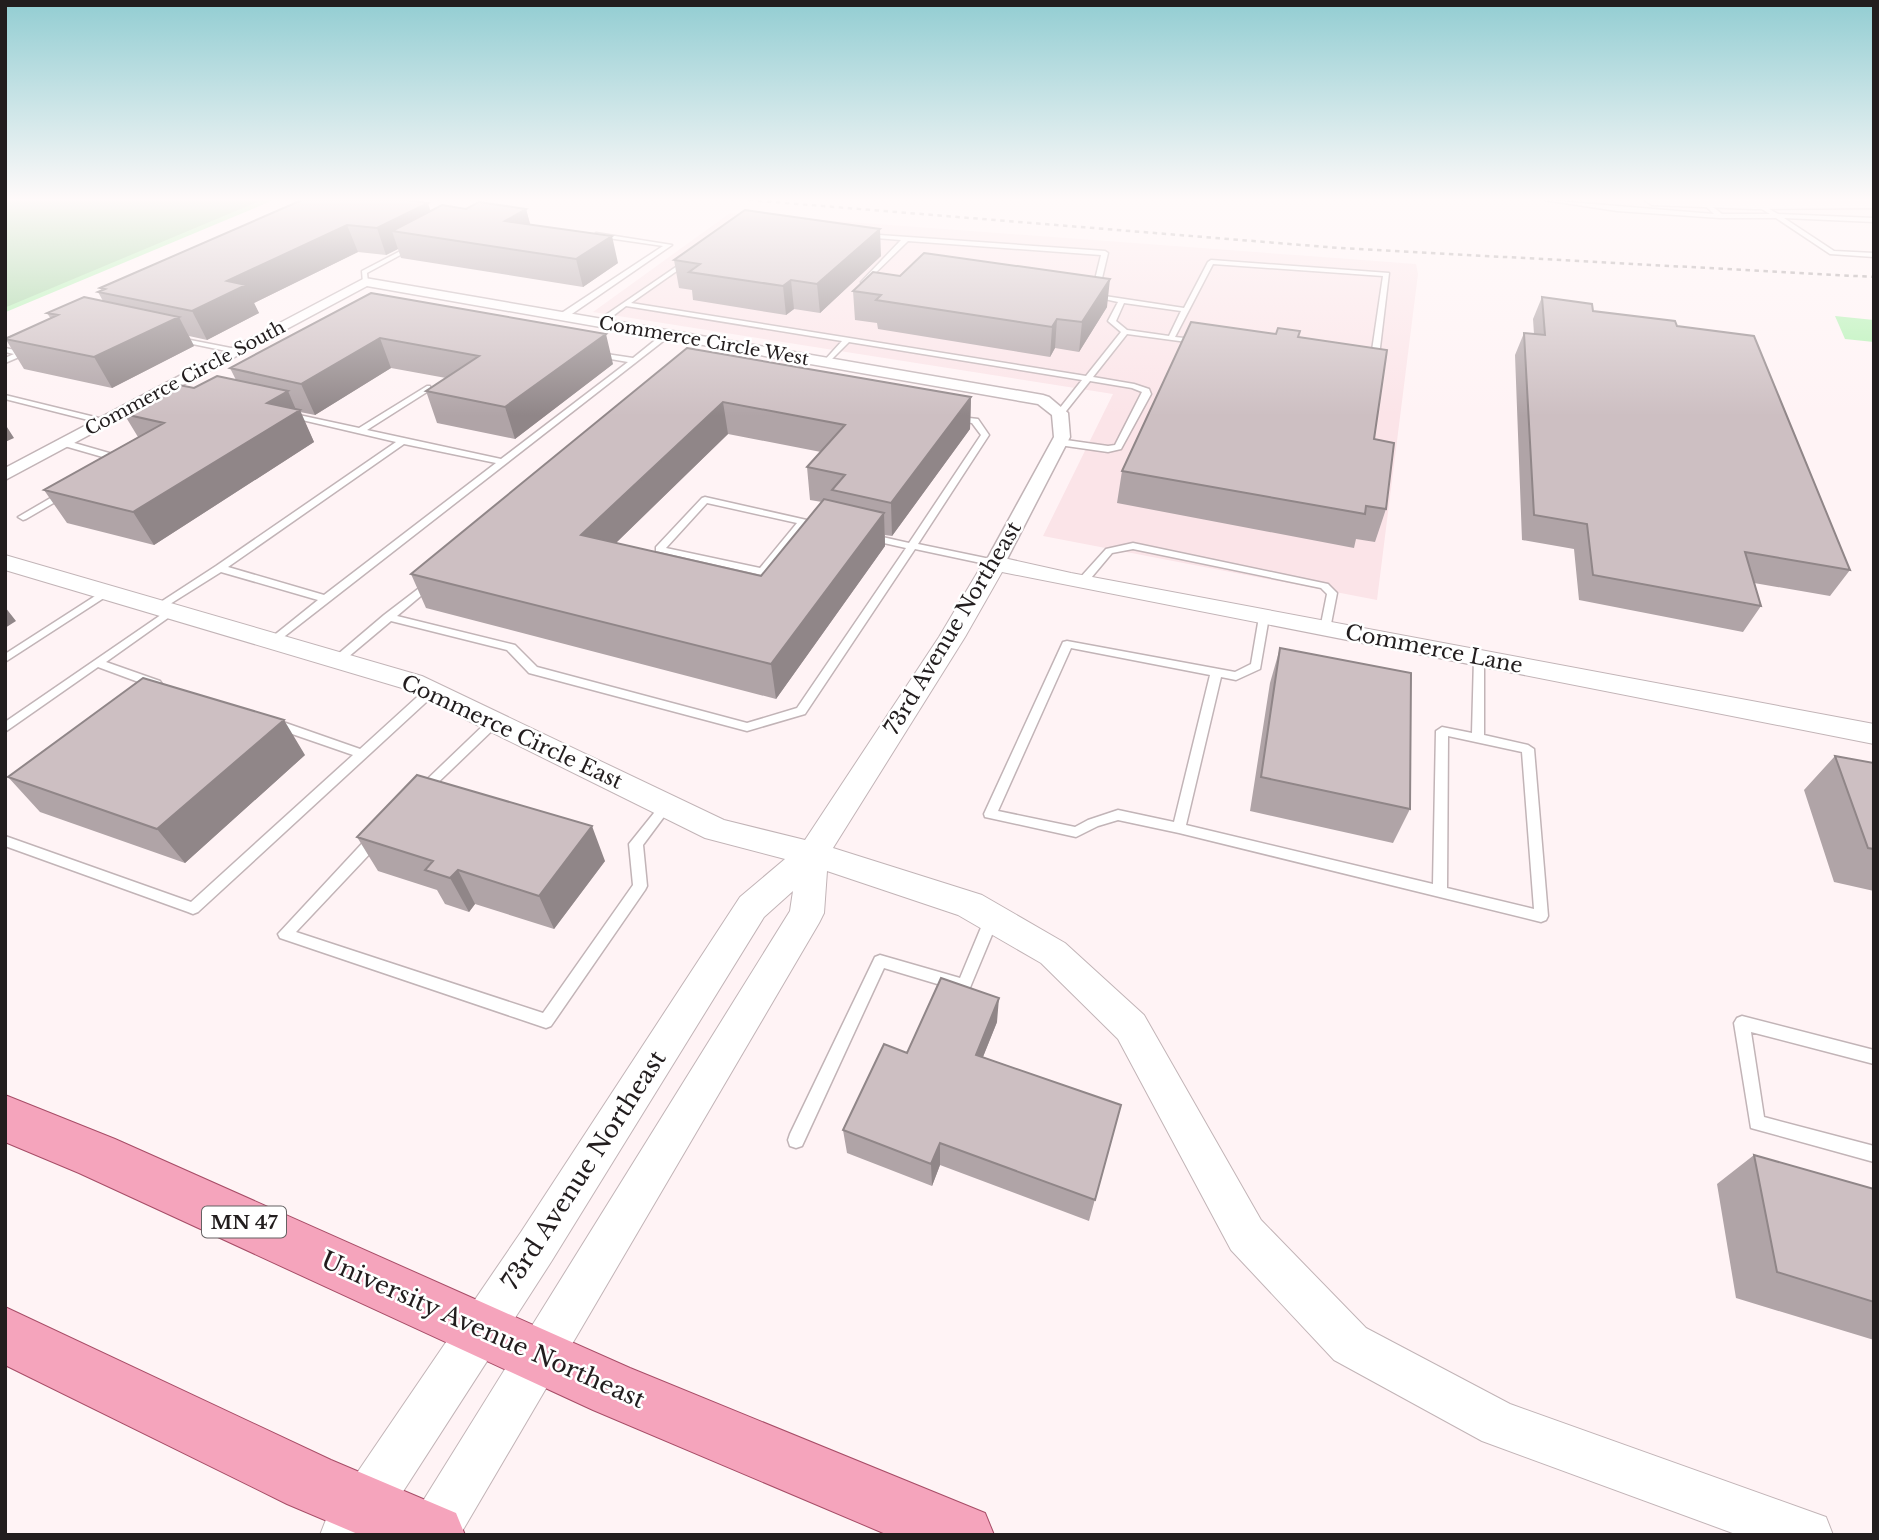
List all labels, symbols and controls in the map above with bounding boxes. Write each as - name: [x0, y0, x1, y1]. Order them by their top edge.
- street label: Commerce Circle West: [597, 312, 811, 370]
- street label: Commerce Circle South: [81, 316, 289, 440]
- street label: 73rd Avenue Northeast: [879, 517, 1027, 739]
- street label: Commerce Lane: [1343, 619, 1525, 679]
- street label: Commerce Circle East: [397, 669, 627, 795]
- street label: 73rd Avenue Northeast: [495, 1045, 672, 1295]
- road number: MN 47: [202, 1206, 286, 1238]
- street label: University Avenue Northeast: [317, 1245, 650, 1414]

